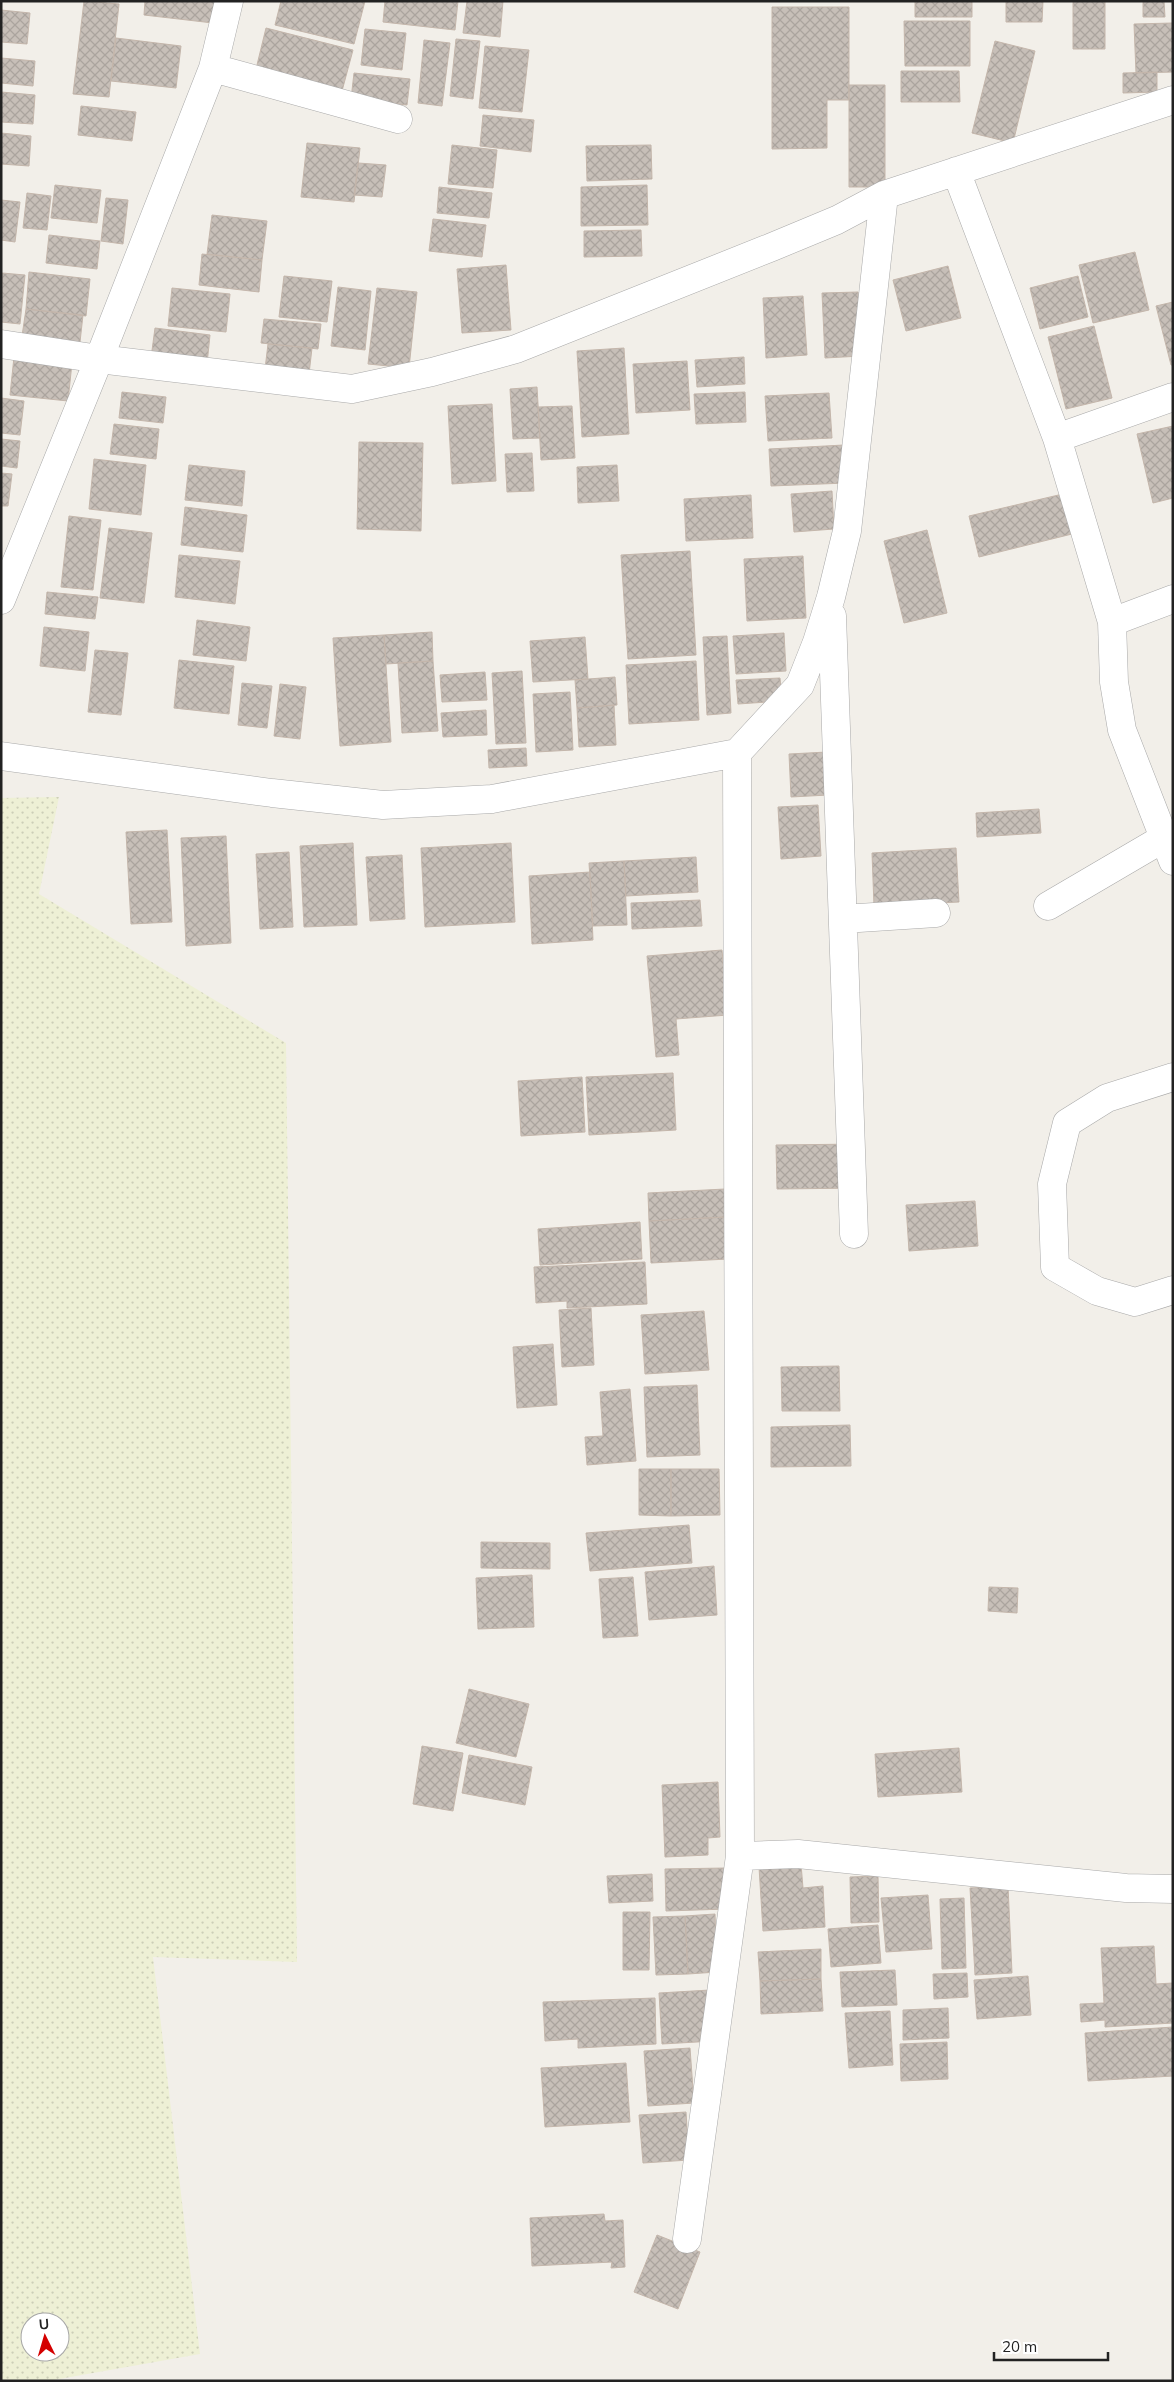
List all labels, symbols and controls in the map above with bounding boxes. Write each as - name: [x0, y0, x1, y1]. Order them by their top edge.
- north arrow: [20, 2312, 70, 2362]
- text: U: [38, 2315, 50, 2333]
- scale bar: [994, 2330, 1108, 2362]
- text: 20 m: [1002, 2337, 1037, 2356]

